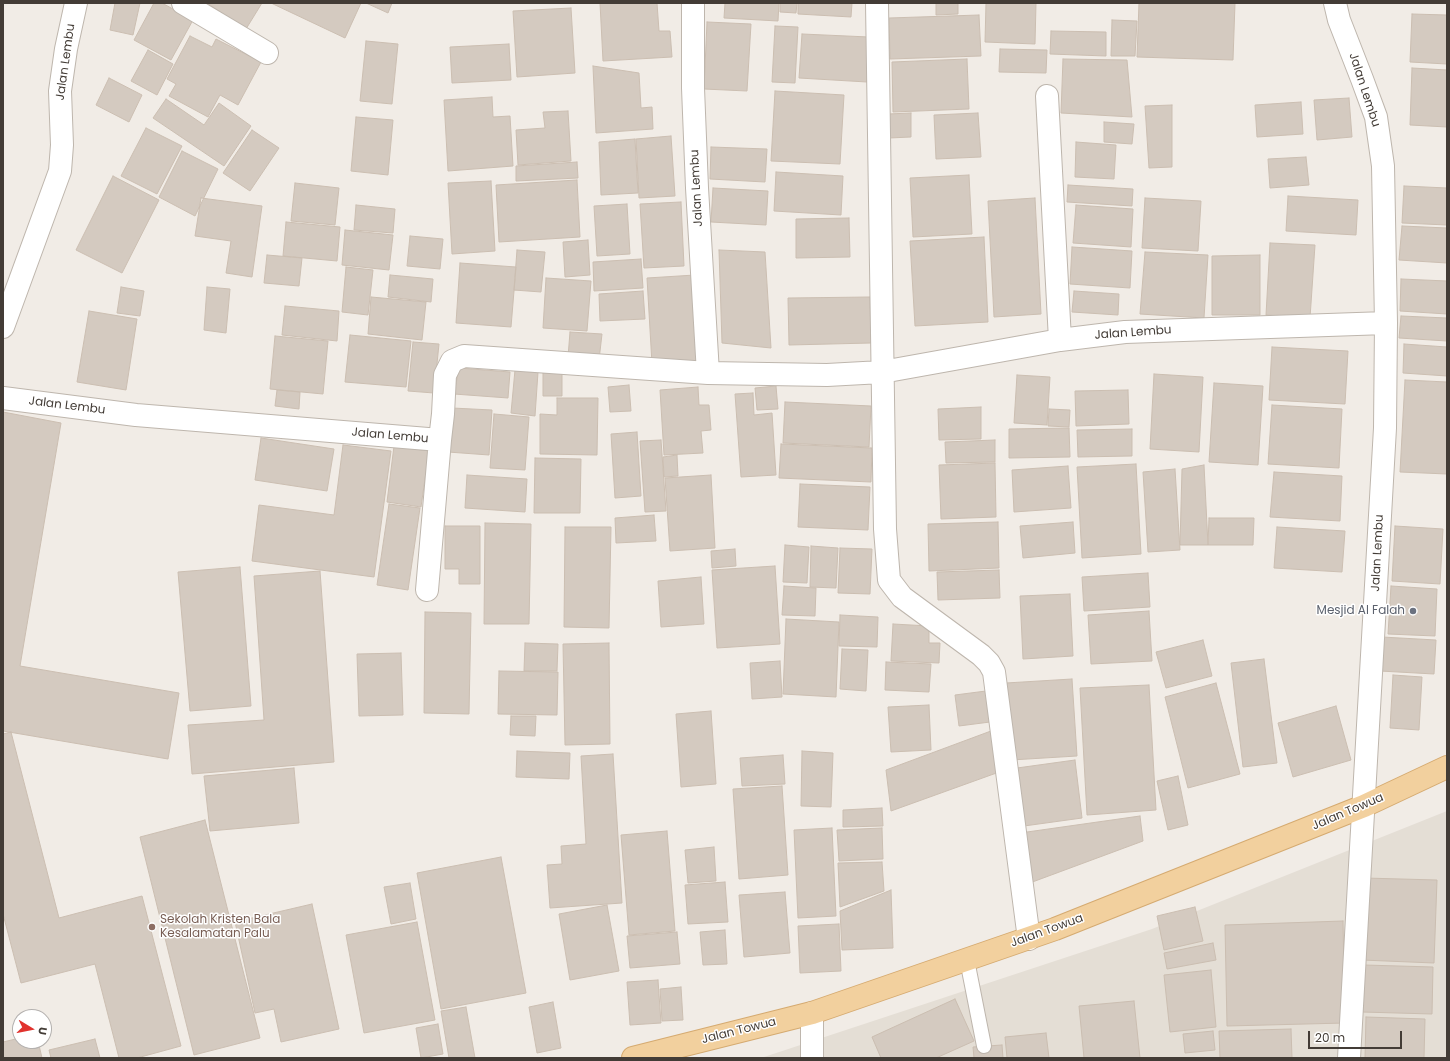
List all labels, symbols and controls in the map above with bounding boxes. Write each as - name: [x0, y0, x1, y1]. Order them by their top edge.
- street label: Jalan Lembu: [53, 23, 79, 101]
- street label: Jalan Lembu: [1345, 51, 1383, 129]
- street label: Jalan Lembu: [688, 149, 706, 227]
- street label: Jalan Lembu: [1094, 323, 1172, 343]
- street label: Jalan Lembu: [28, 394, 106, 418]
- street label: Jalan Lembu: [351, 425, 429, 447]
- street label: Jalan Lembu: [1369, 514, 1387, 592]
- place label: Mesjid Al Falah: [1317, 604, 1405, 618]
- marker: Mesjid Al Falah: [1408, 606, 1418, 616]
- street label: Jalan Towua: [1310, 790, 1386, 834]
- street label: Jalan Towua: [1009, 911, 1085, 951]
- place label: Sekolah Kristen Bala Kesalamatan Palu: [160, 913, 280, 941]
- marker: Sekolah Kristen Bala Kesalamatan Palu: [147, 922, 157, 932]
- north arrow: [12, 1009, 52, 1049]
- street label: Jalan Towua: [700, 1015, 778, 1047]
- scale bar: [1310, 1023, 1404, 1049]
- text: U: [34, 1026, 51, 1036]
- text: 20 m: [1315, 1029, 1345, 1046]

